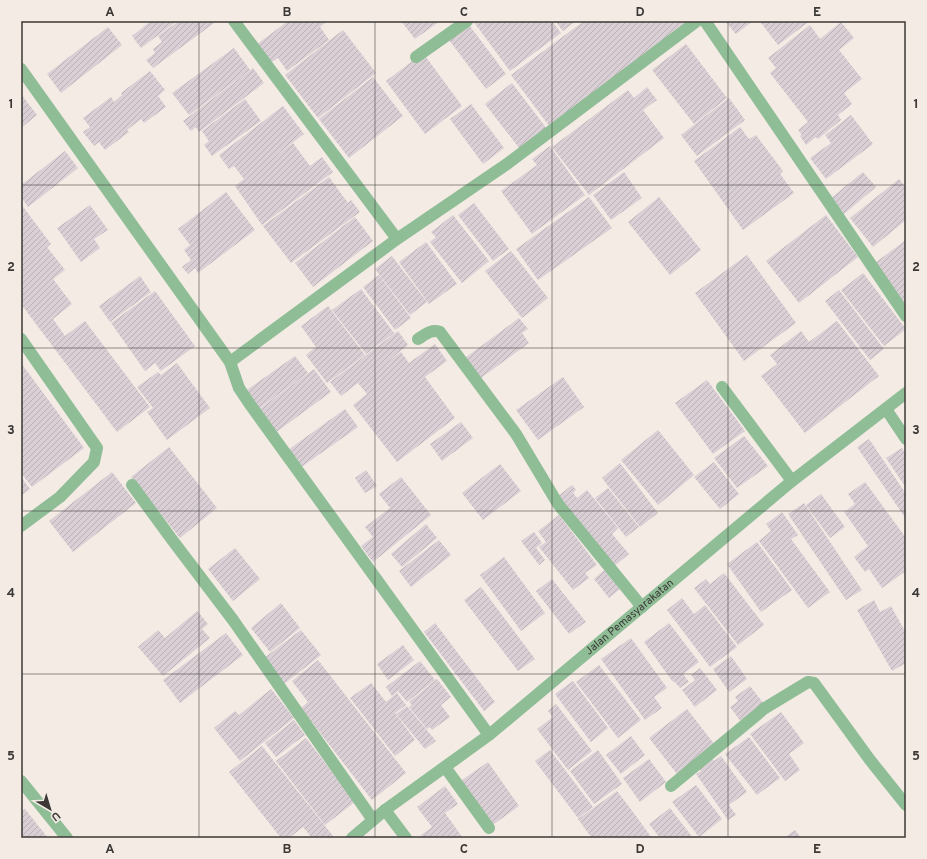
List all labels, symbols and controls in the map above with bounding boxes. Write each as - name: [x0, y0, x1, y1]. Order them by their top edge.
- text: A: [105, 5, 115, 21]
- text: B: [283, 5, 292, 21]
- text: C: [460, 5, 468, 21]
- text: D: [635, 5, 645, 21]
- text: E: [813, 5, 821, 21]
- text: 1: [8, 97, 14, 113]
- text: 1: [913, 97, 919, 113]
- text: 2: [7, 260, 15, 276]
- text: 2: [912, 260, 920, 276]
- text: 3: [7, 423, 15, 439]
- text: 3: [912, 423, 920, 439]
- street label: Jalan Pemasyarakatan: [582, 576, 677, 658]
- text: 4: [7, 586, 15, 602]
- text: 4: [912, 586, 920, 602]
- text: 5: [7, 749, 15, 765]
- text: 5: [912, 749, 920, 765]
- north arrow: [30, 789, 70, 829]
- text: U: [48, 808, 63, 824]
- text: A: [105, 842, 115, 858]
- text: B: [283, 842, 292, 858]
- text: C: [460, 842, 468, 858]
- text: D: [635, 842, 645, 858]
- text: E: [813, 842, 821, 858]

